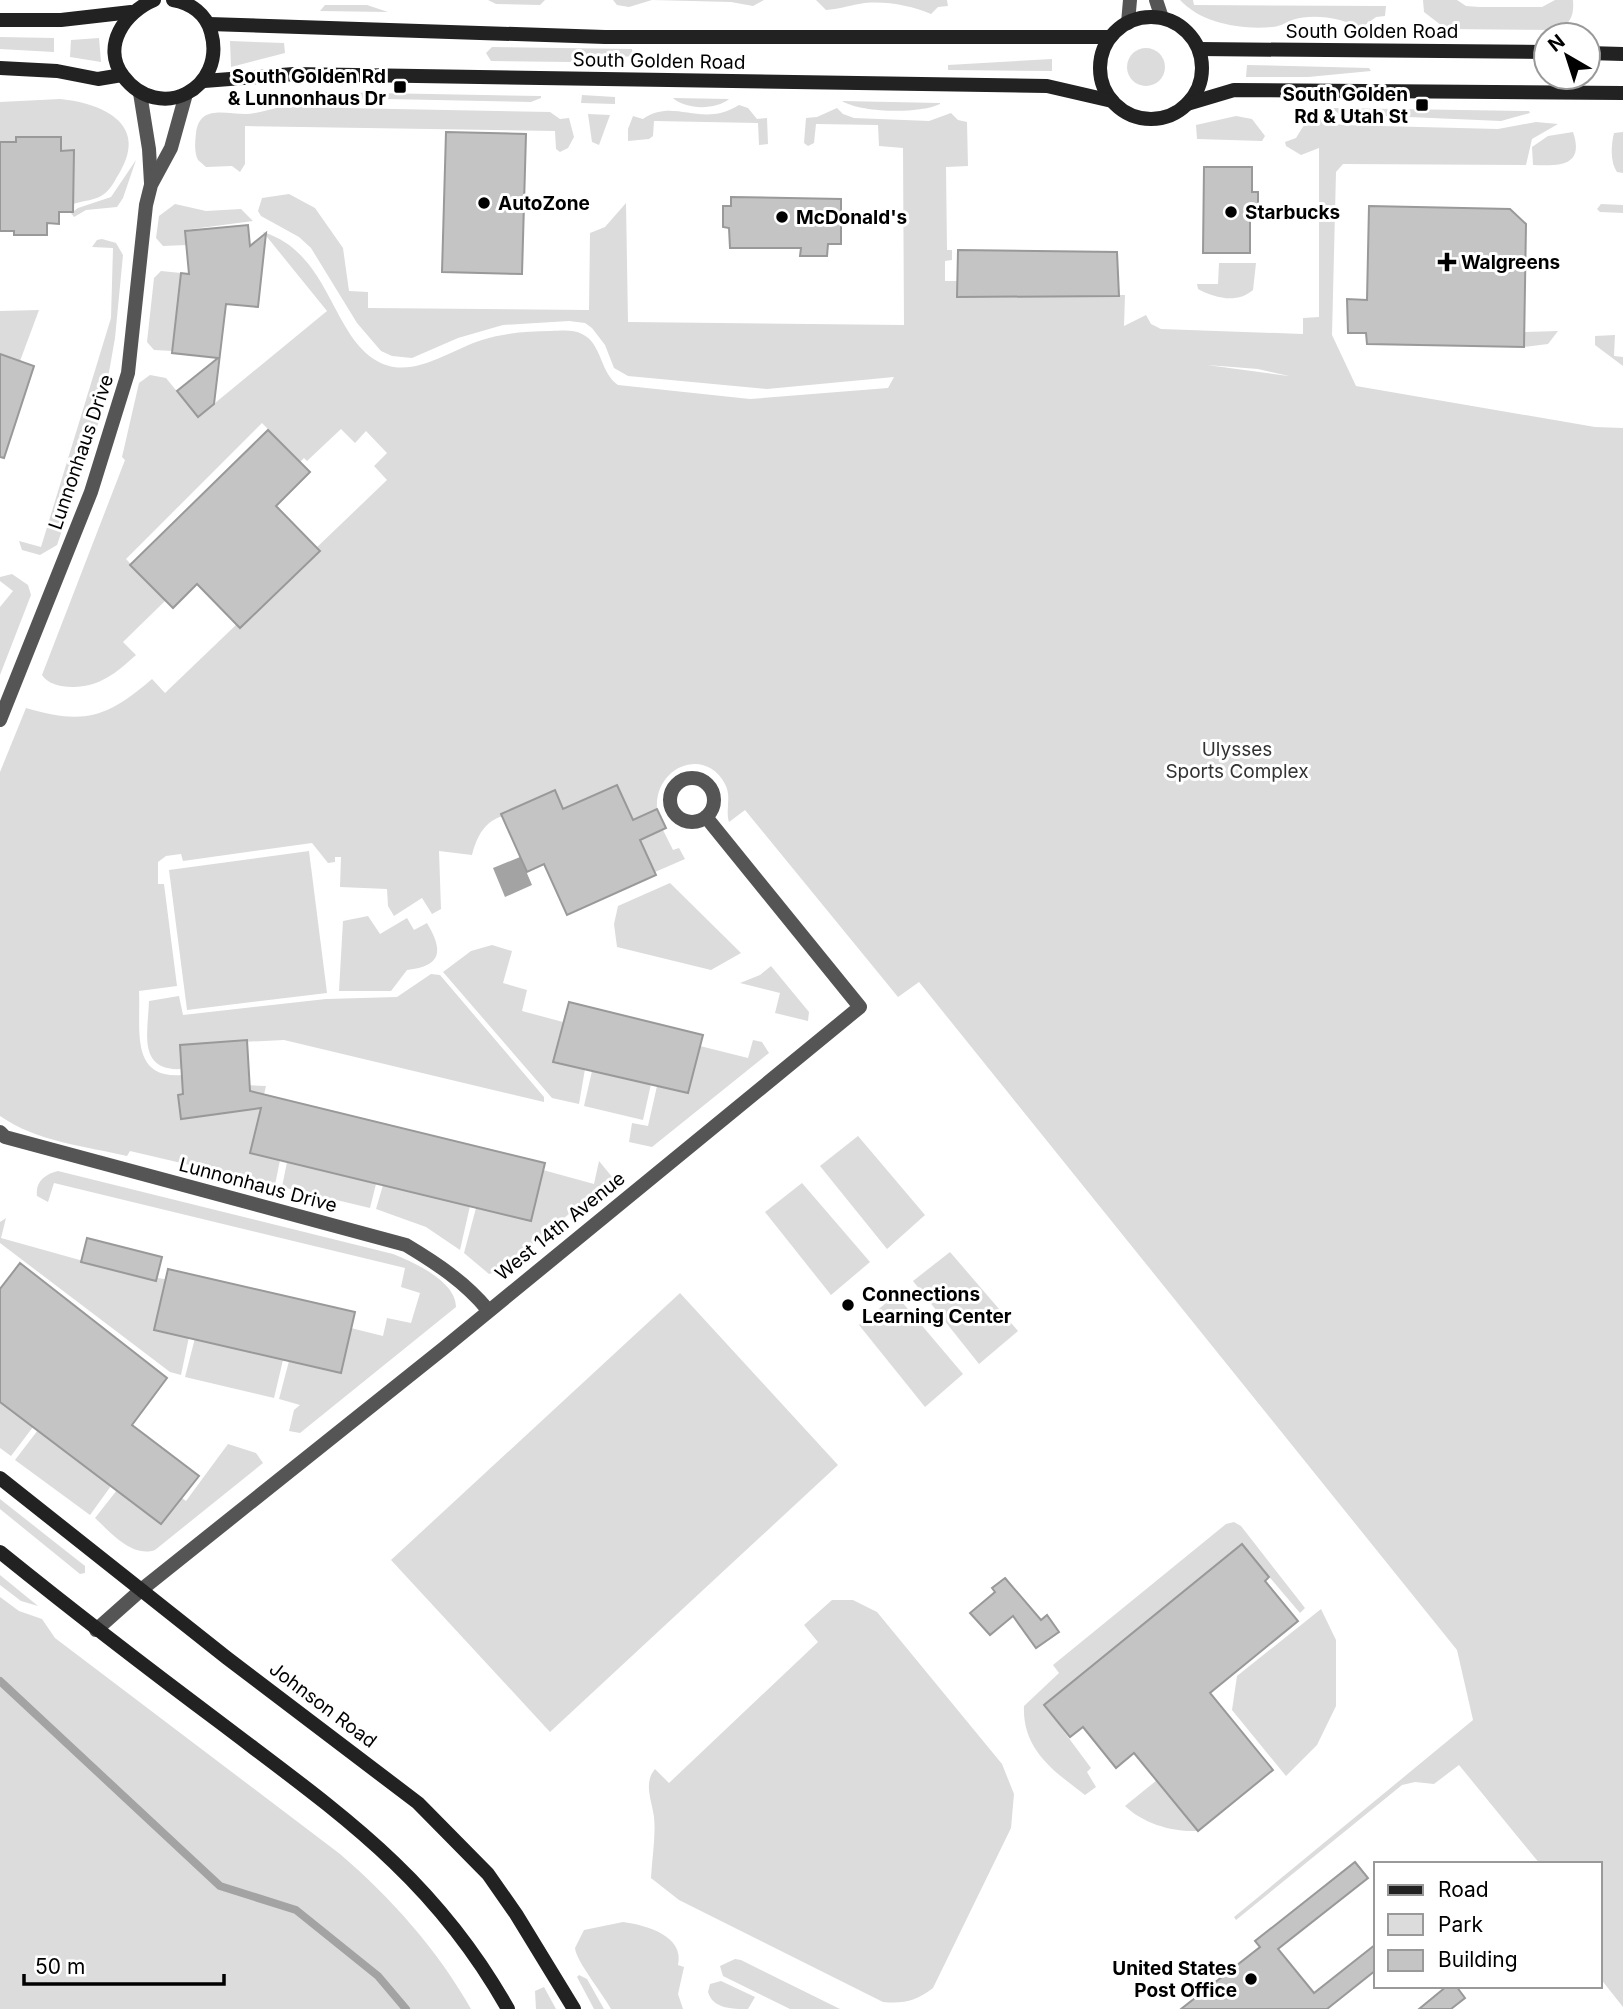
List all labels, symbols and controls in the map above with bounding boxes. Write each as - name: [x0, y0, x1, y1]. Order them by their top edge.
- street label: South Golden Road: [1286, 20, 1458, 43]
- north arrow: [1532, 21, 1602, 91]
- text: N: [1544, 30, 1569, 57]
- street label: South Golden Road: [572, 48, 746, 74]
- place label: South Golden Rd & Lunnonhaus Dr: [228, 65, 386, 110]
- marker: South Golden Rd & Lunnonhaus Dr: [392, 79, 408, 95]
- place label: South Golden Rd & Utah St: [1283, 83, 1408, 128]
- marker: South Golden Rd & Utah St: [1414, 97, 1430, 113]
- place label: AutoZone: [498, 192, 590, 215]
- marker: AutoZone: [476, 195, 492, 211]
- place label: Starbucks: [1245, 201, 1340, 224]
- marker: Starbucks: [1223, 204, 1239, 220]
- place label: McDonald's: [796, 206, 907, 229]
- marker: McDonald's: [774, 209, 790, 225]
- place label: Walgreens: [1461, 251, 1560, 274]
- marker: Walgreens: [1439, 254, 1455, 270]
- street label: Lunnonhaus Drive: [44, 371, 118, 533]
- park label: Ulysses Sports Complex: [1165, 738, 1309, 783]
- street label: Lunnonhaus Drive: [176, 1153, 340, 1217]
- street label: West 14th Avenue: [491, 1167, 629, 1285]
- place label: Connections Learning Center: [862, 1283, 1012, 1328]
- marker: Connections Learning Center: [840, 1297, 856, 1313]
- street label: Johnson Road: [265, 1657, 381, 1753]
- legend: [1374, 1862, 1602, 1988]
- text: Road: [1438, 1877, 1489, 1902]
- text: Park: [1438, 1912, 1483, 1937]
- scale bar: [24, 1942, 224, 1986]
- text: Building: [1438, 1947, 1518, 1972]
- text: 50 m: [35, 1954, 85, 1979]
- place label: United States Post Office: [1112, 1957, 1237, 2002]
- marker: United States Post Office: [1243, 1971, 1259, 1987]

